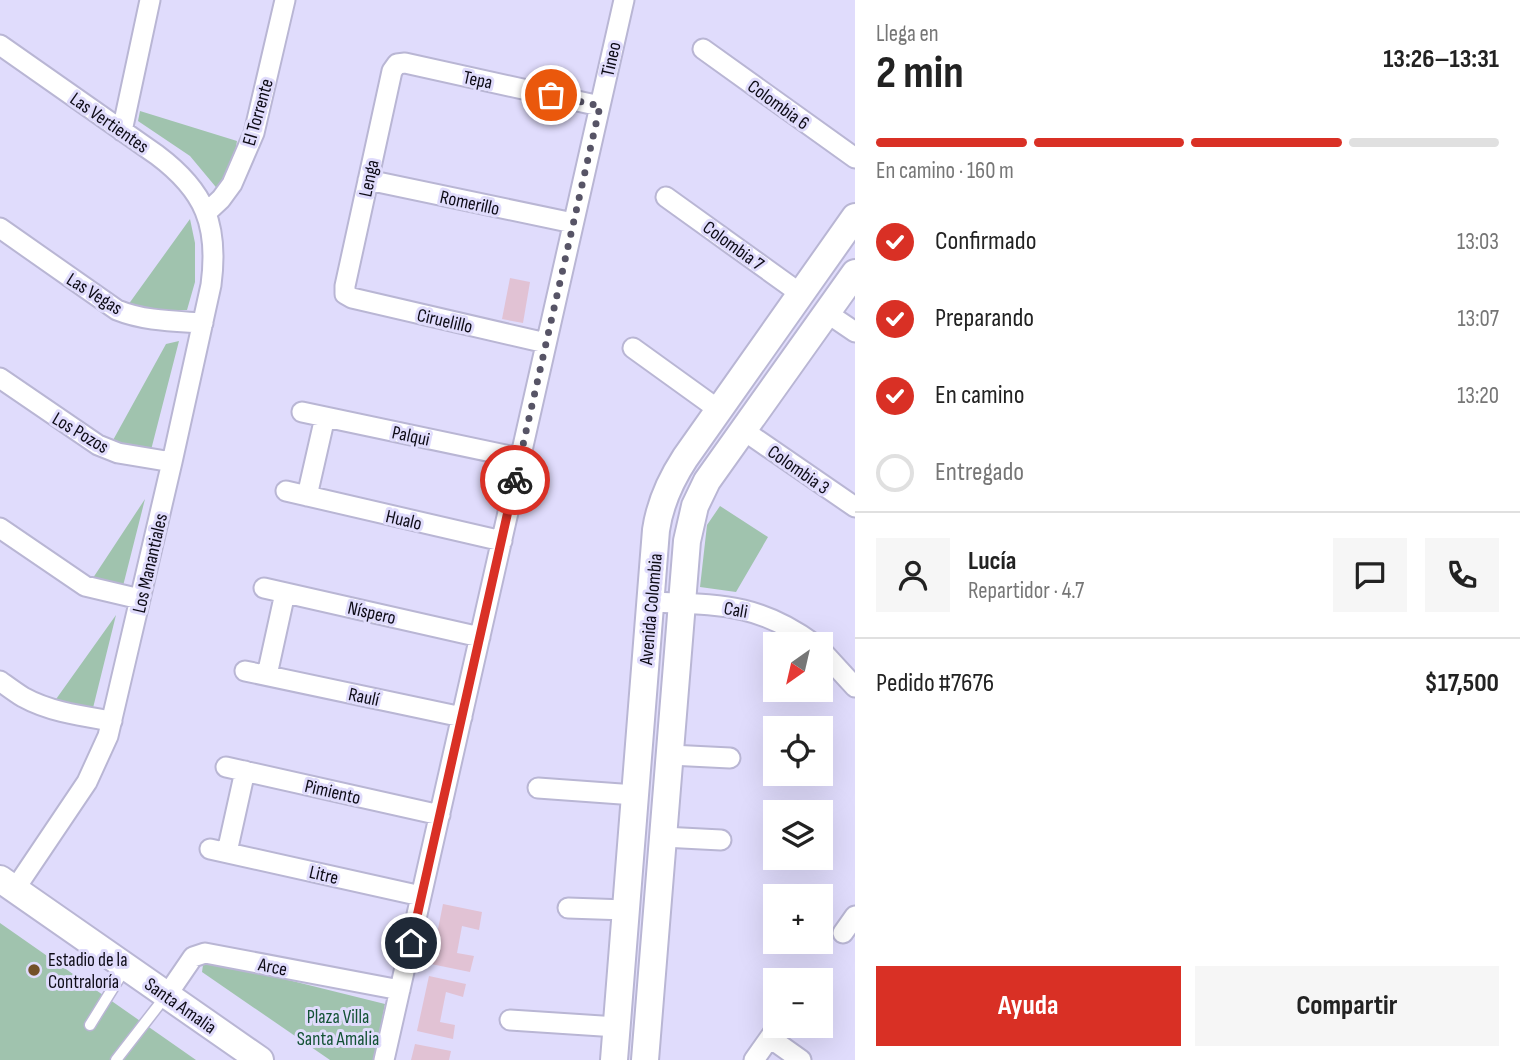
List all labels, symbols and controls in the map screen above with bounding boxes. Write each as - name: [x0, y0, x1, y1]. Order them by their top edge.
- text: Llega en: [876, 20, 939, 48]
- street label: Tineo: [596, 40, 627, 79]
- text: 13:26–13:31: [1383, 44, 1499, 75]
- text: 2 min: [876, 46, 964, 101]
- pin: [521, 65, 581, 125]
- street label: Tepa: [461, 66, 494, 95]
- street label: Colombia 6: [743, 75, 813, 135]
- street label: El Torrente: [238, 76, 279, 149]
- icon: bag: [532, 76, 570, 114]
- street label: Las Vertientes: [65, 88, 153, 159]
- text: En camino · 160 m: [876, 157, 1014, 185]
- street label: Lenga: [354, 158, 385, 199]
- street label: Romerillo: [438, 186, 502, 221]
- street label: Colombia 7: [698, 216, 768, 276]
- icon: check: [876, 223, 914, 261]
- text: Confirmado: [935, 226, 1036, 257]
- text: 13:03: [1457, 228, 1499, 256]
- street label: Las Vegas: [62, 268, 126, 320]
- icon: check: [876, 300, 914, 338]
- text: Preparando: [935, 303, 1034, 334]
- street label: Ciruelillo: [415, 304, 475, 339]
- text: 13:07: [1458, 305, 1499, 333]
- icon: check: [876, 377, 914, 415]
- text: En camino: [935, 380, 1025, 411]
- text: 13:20: [1457, 382, 1499, 410]
- street label: Los Pozos: [48, 408, 113, 459]
- street label: Palqui: [390, 421, 432, 452]
- street label: Colombia 3: [763, 441, 834, 500]
- courier: [480, 445, 550, 515]
- text: Entregado: [935, 457, 1024, 488]
- icon: bike: [496, 461, 534, 499]
- street label: Hualo: [383, 505, 424, 536]
- street label: Los Manantiales: [128, 511, 173, 615]
- button: person: [876, 538, 950, 612]
- button: chat: [1333, 538, 1407, 612]
- button: phone: [1425, 538, 1499, 612]
- text: Lucía: [968, 546, 1016, 577]
- street label: Avenida Colombia: [635, 552, 668, 667]
- text: Repartidor · 4.7: [968, 577, 1084, 605]
- street label: Níspero: [345, 597, 398, 630]
- street label: Cali: [722, 597, 749, 624]
- north arrow: [763, 632, 833, 702]
- map controls: [763, 632, 833, 1038]
- text: Pedido #7676: [876, 668, 994, 699]
- text: $17,500: [1424, 668, 1499, 699]
- street label: Raulí: [346, 683, 382, 712]
- button: locate: [763, 716, 833, 786]
- street label: Pimiento: [302, 775, 363, 810]
- button: layers: [763, 800, 833, 870]
- street label: Litre: [307, 861, 340, 890]
- button: +: [763, 884, 833, 954]
- pin: [381, 913, 441, 973]
- icon: home: [392, 924, 430, 962]
- place label: Estadio de la Contraloría: [48, 949, 127, 994]
- street label: Arce: [255, 953, 289, 982]
- marker: Estadio de la Contraloría: [26, 962, 42, 978]
- button: Ayuda: [876, 966, 1181, 1046]
- button: Compartir: [1195, 966, 1499, 1046]
- button: −: [763, 968, 833, 1038]
- street label: Santa Amalia: [140, 973, 221, 1039]
- park label: Plaza Villa Santa Amalia: [297, 1006, 379, 1051]

